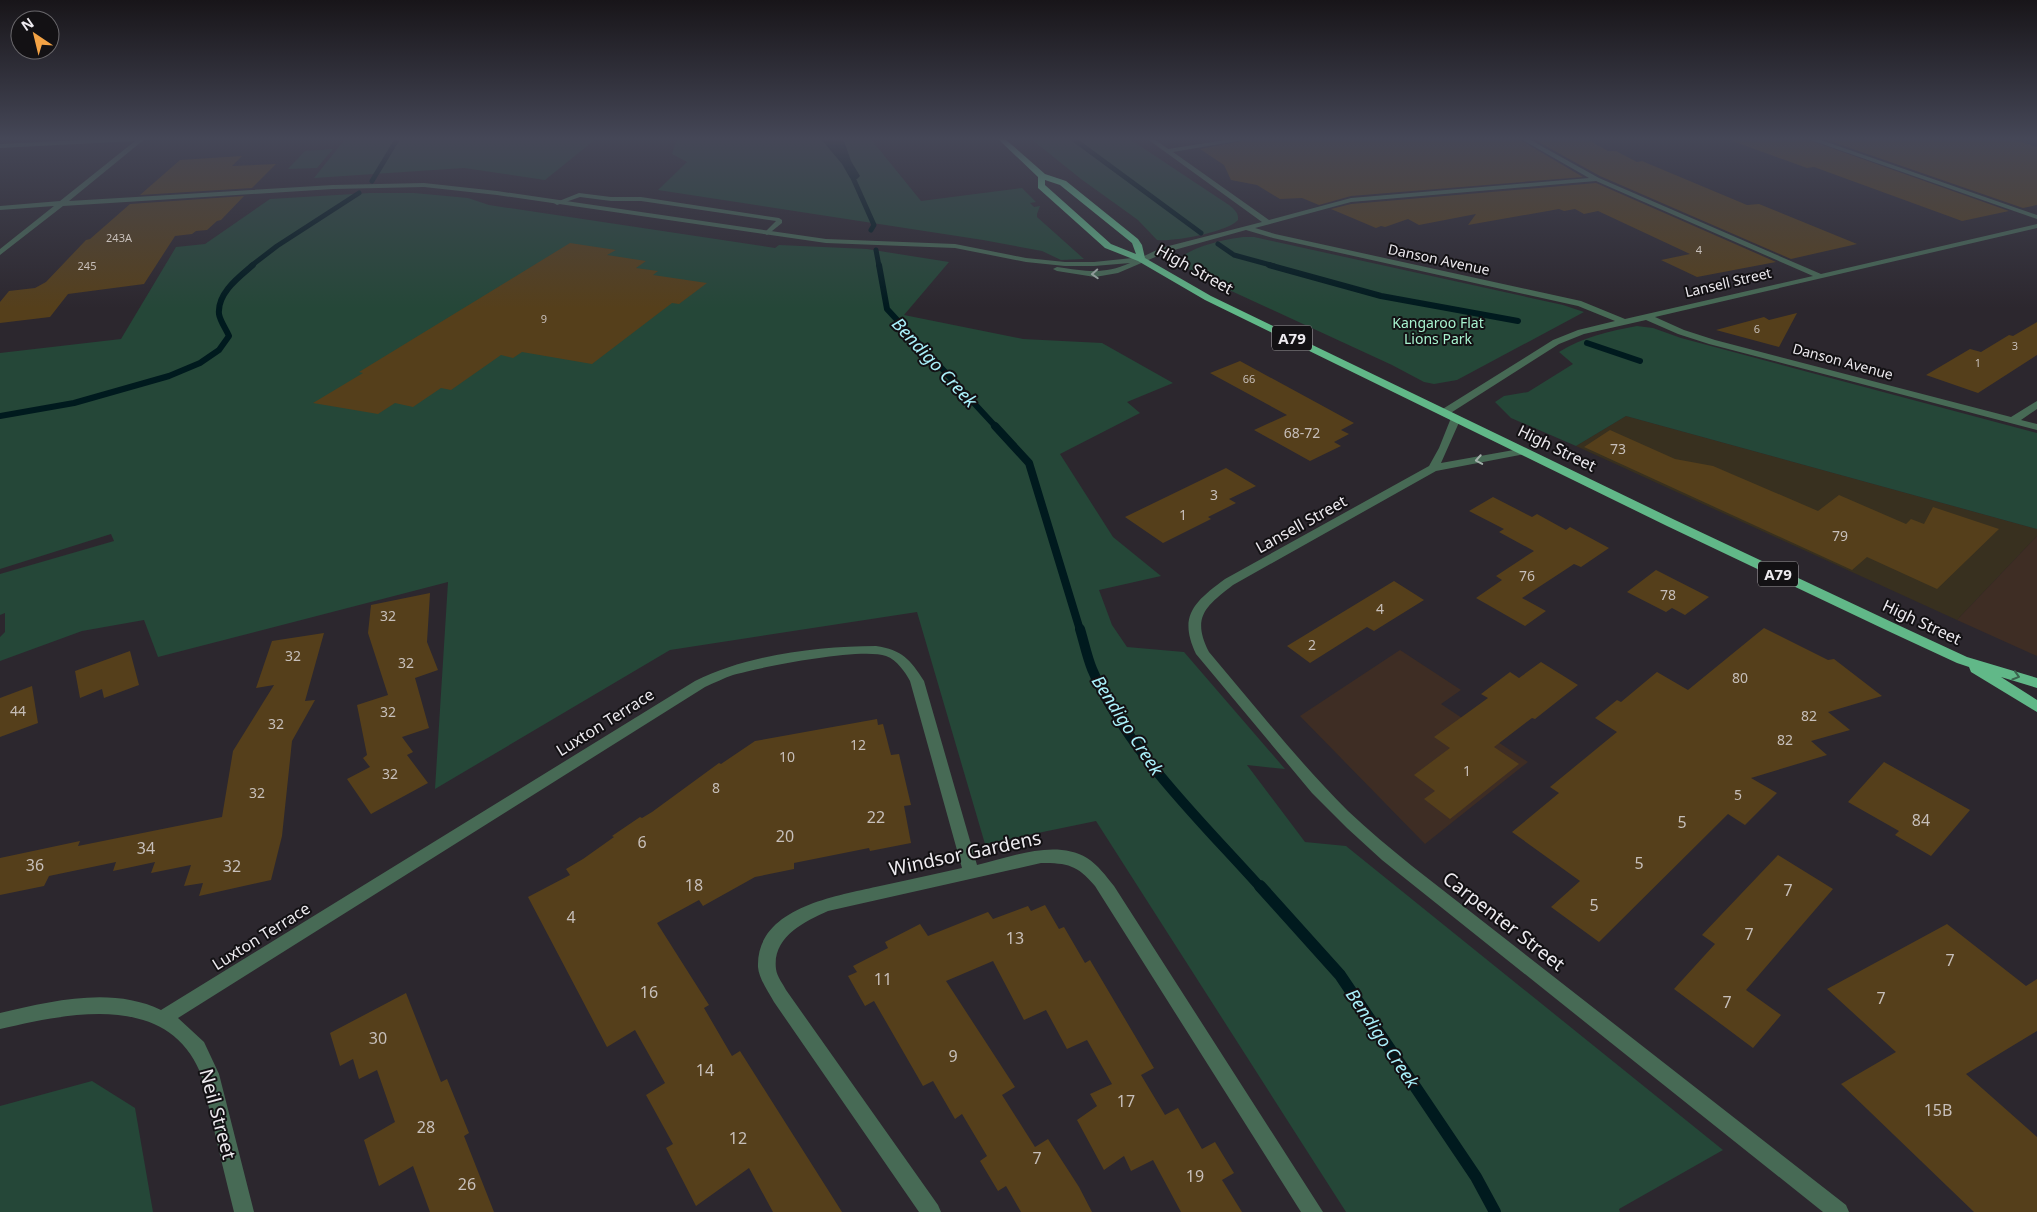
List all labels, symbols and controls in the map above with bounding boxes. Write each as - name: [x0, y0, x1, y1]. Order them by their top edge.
- north arrow: [10, 10, 60, 60]
- text: N: [17, 13, 37, 35]
- house number: 243A: [106, 230, 133, 245]
- street label: High Street: [1153, 239, 1237, 299]
- street label: Danson Avenue: [1386, 239, 1492, 279]
- house number: 4: [1696, 242, 1703, 257]
- house number: 245: [78, 258, 96, 273]
- street label: Lansell Street: [1683, 263, 1773, 301]
- one-way arrow: [1091, 269, 1099, 280]
- house number: 9: [541, 311, 547, 326]
- water label: Bendigo Creek: [887, 312, 984, 413]
- park label: Kangaroo Flat Lions Park: [1392, 313, 1484, 348]
- house number: 6: [1754, 321, 1760, 336]
- road number: A79: [1272, 326, 1312, 350]
- street label: Danson Avenue: [1791, 338, 1895, 384]
- house number: 3: [2012, 338, 2018, 353]
- house number: 1: [1975, 355, 1981, 370]
- house number: 66: [1243, 371, 1255, 386]
- street label: High Street: [1514, 420, 1600, 477]
- house number: 68-72: [1284, 423, 1320, 442]
- house number: 73: [1610, 439, 1626, 458]
- one-way arrow: [1474, 454, 1483, 464]
- house number: 3: [1210, 485, 1218, 504]
- street label: Lansell Street: [1251, 490, 1351, 558]
- house number: 1: [1179, 505, 1187, 524]
- house number: 79: [1832, 526, 1848, 545]
- road number: A79: [1758, 562, 1798, 586]
- house number: 76: [1519, 566, 1535, 585]
- house number: 78: [1660, 585, 1676, 604]
- street label: High Street: [1879, 594, 1965, 650]
- house number: 4: [1376, 599, 1384, 618]
- house number: 32: [380, 606, 396, 625]
- house number: 2: [1308, 635, 1316, 654]
- house number: 32: [285, 646, 301, 665]
- house number: 32: [398, 653, 414, 672]
- house number: 80: [1732, 668, 1748, 687]
- water label: Bendigo Creek: [1087, 670, 1170, 781]
- one-way arrow: [2012, 671, 2020, 681]
- street label: Luxton Terrace: [552, 683, 658, 761]
- house number: 44: [10, 701, 26, 720]
- house number: 32: [380, 702, 396, 721]
- house number: 82: [1801, 706, 1817, 725]
- house number: 32: [268, 714, 284, 733]
- house number: 82: [1777, 730, 1793, 749]
- house number: 12: [850, 735, 866, 754]
- house number: 10: [779, 747, 795, 766]
- house number: 1: [1463, 761, 1471, 780]
- house number: 32: [382, 764, 398, 783]
- house number: 8: [712, 778, 720, 797]
- house number: 32: [249, 783, 265, 802]
- house number: 5: [1734, 785, 1742, 804]
- house number: 22: [867, 806, 885, 828]
- house number: 84: [1912, 809, 1930, 831]
- house number: 5: [1677, 811, 1687, 833]
- street label: Windsor Gardens: [887, 824, 1043, 882]
- house number: 20: [776, 825, 794, 847]
- house number: 6: [637, 831, 647, 853]
- house number: 34: [137, 837, 155, 859]
- house number: 5: [1634, 852, 1644, 874]
- house number: 36: [26, 854, 44, 876]
- house number: 32: [223, 855, 241, 877]
- street label: Carpenter Street: [1438, 865, 1570, 977]
- house number: 18: [685, 874, 703, 896]
- house number: 7: [1783, 879, 1793, 901]
- house number: 5: [1589, 894, 1599, 916]
- street label: Luxton Terrace: [208, 897, 314, 975]
- house number: 4: [566, 906, 576, 928]
- house number: 7: [1744, 923, 1754, 945]
- house number: 13: [1006, 927, 1024, 949]
- house number: 7: [1945, 949, 1955, 971]
- house number: 11: [874, 968, 892, 990]
- house number: 16: [640, 981, 658, 1003]
- water label: Bendigo Creek: [1341, 984, 1426, 1093]
- house number: 7: [1876, 987, 1886, 1009]
- house number: 7: [1722, 991, 1732, 1013]
- house number: 30: [369, 1027, 387, 1049]
- house number: 9: [948, 1045, 958, 1067]
- house number: 14: [696, 1059, 714, 1081]
- street label: Neil Street: [193, 1066, 243, 1162]
- house number: 17: [1117, 1090, 1135, 1112]
- house number: 15B: [1924, 1099, 1952, 1121]
- house number: 28: [417, 1116, 435, 1138]
- house number: 12: [729, 1127, 747, 1149]
- house number: 7: [1032, 1147, 1042, 1169]
- house number: 19: [1186, 1165, 1204, 1187]
- house number: 26: [458, 1173, 476, 1195]

